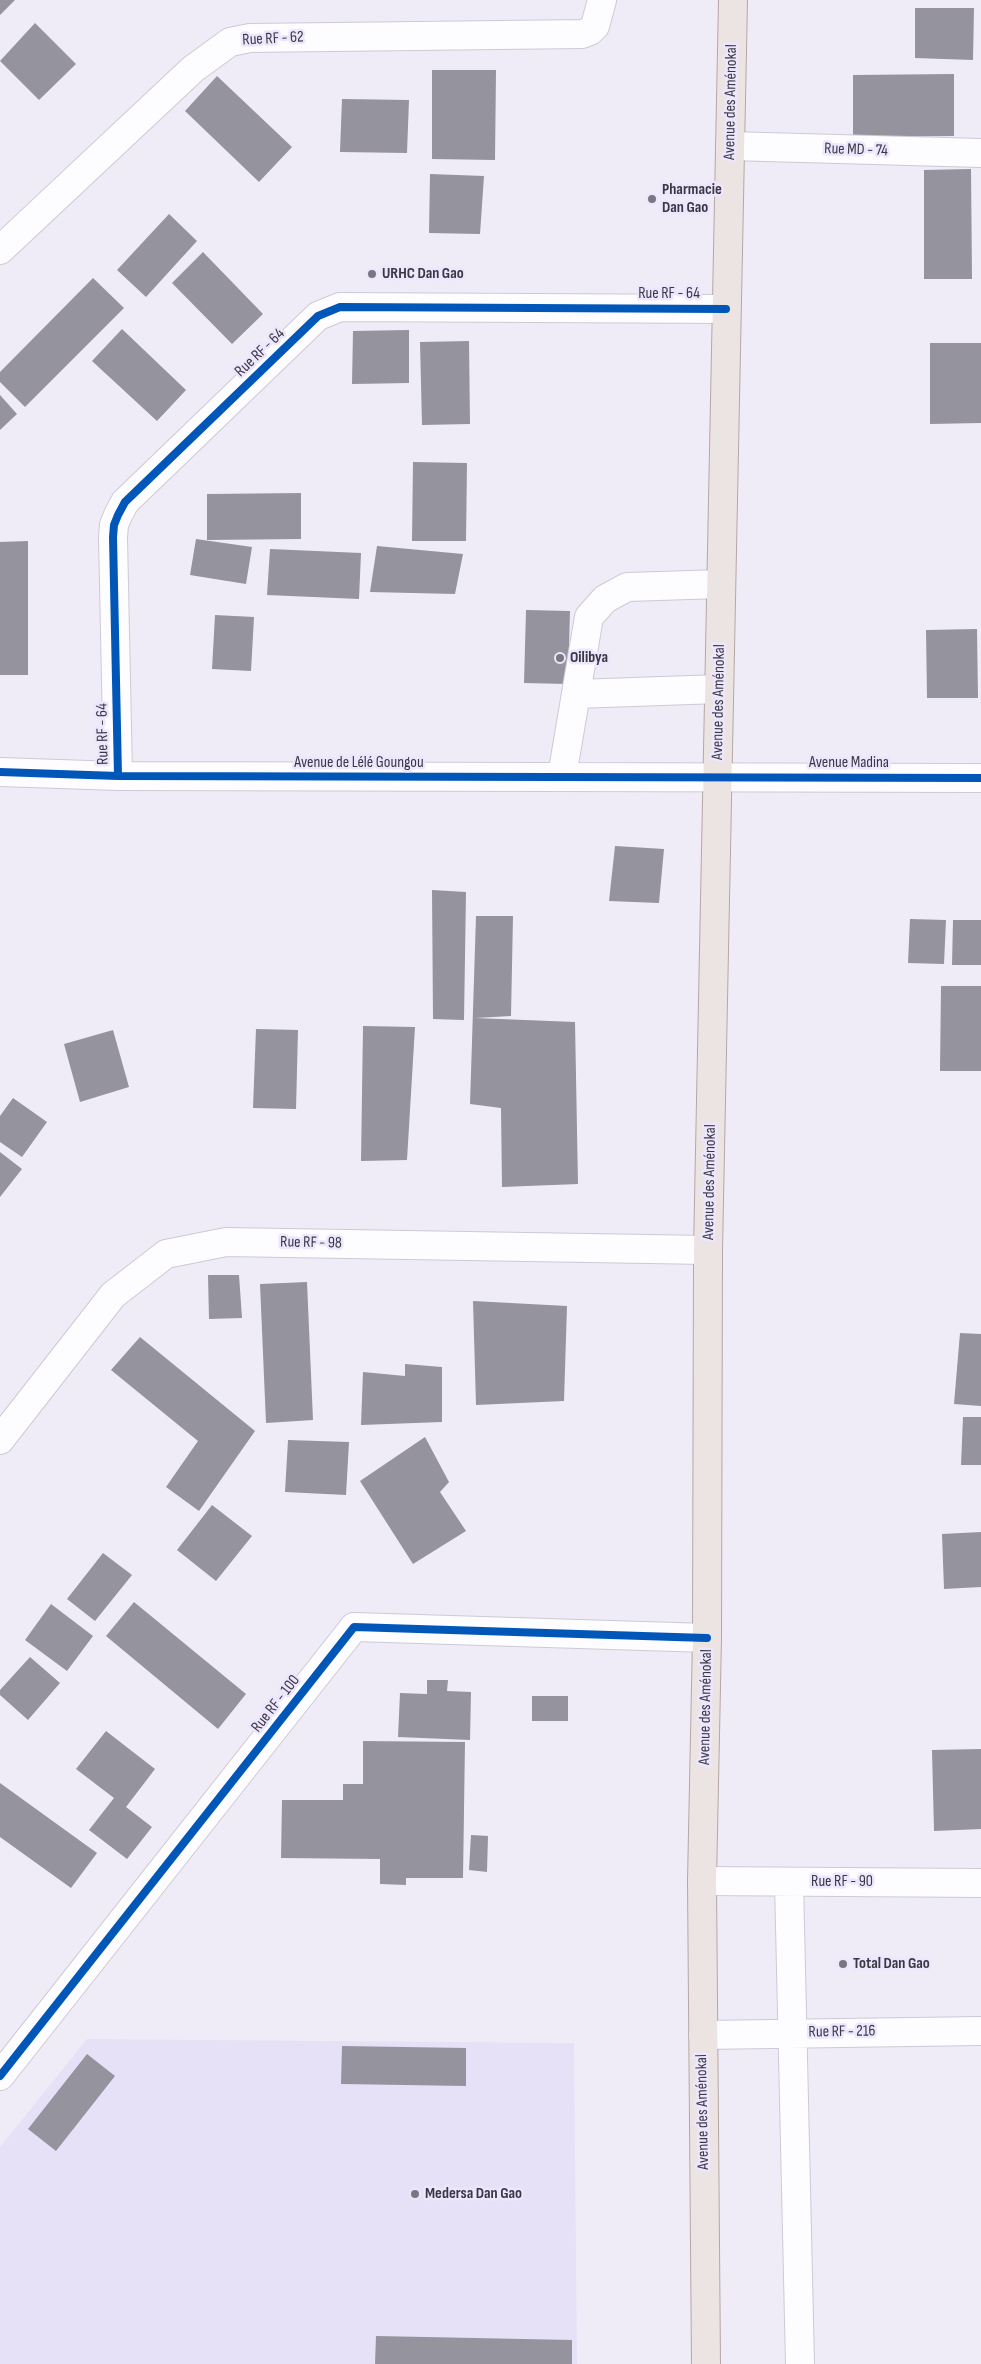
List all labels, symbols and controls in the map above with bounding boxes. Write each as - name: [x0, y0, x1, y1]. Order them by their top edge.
- street label: Rue RF - 62: [242, 28, 304, 50]
- street label: Avenue des Aménokal: [720, 44, 742, 160]
- street label: Rue MD - 74: [824, 139, 888, 161]
- place label: Pharmacie Dan Gao: [662, 180, 722, 218]
- marker: Pharmacie Dan Gao: [646, 193, 658, 205]
- place label: URHC Dan Gao: [382, 264, 464, 284]
- marker: URHC Dan Gao: [366, 268, 378, 280]
- street label: Rue RF - 64: [638, 284, 700, 304]
- street label: Rue RF - 64: [231, 325, 289, 381]
- street label: Avenue des Aménokal: [708, 644, 730, 760]
- place label: Oilibya: [570, 648, 608, 668]
- marker: Oilibya: [554, 652, 566, 664]
- street label: Rue RF - 64: [93, 703, 113, 765]
- street label: Avenue de Lélé Goungou: [294, 753, 424, 773]
- street label: Avenue Madina: [809, 753, 889, 773]
- street label: Avenue des Aménokal: [699, 1124, 721, 1240]
- street label: Rue RF - 98: [280, 1233, 342, 1253]
- street label: Avenue des Aménokal: [695, 1649, 717, 1765]
- street label: Rue RF - 100: [248, 1671, 304, 1737]
- street label: Rue RF - 90: [811, 1872, 873, 1892]
- place label: Total Dan Gao: [853, 1954, 930, 1974]
- marker: Total Dan Gao: [837, 1958, 849, 1970]
- street label: Rue RF - 216: [808, 2022, 876, 2042]
- street label: Avenue des Aménokal: [692, 2054, 714, 2170]
- place label: Medersa Dan Gao: [425, 2184, 522, 2204]
- marker: Medersa Dan Gao: [409, 2188, 421, 2200]

